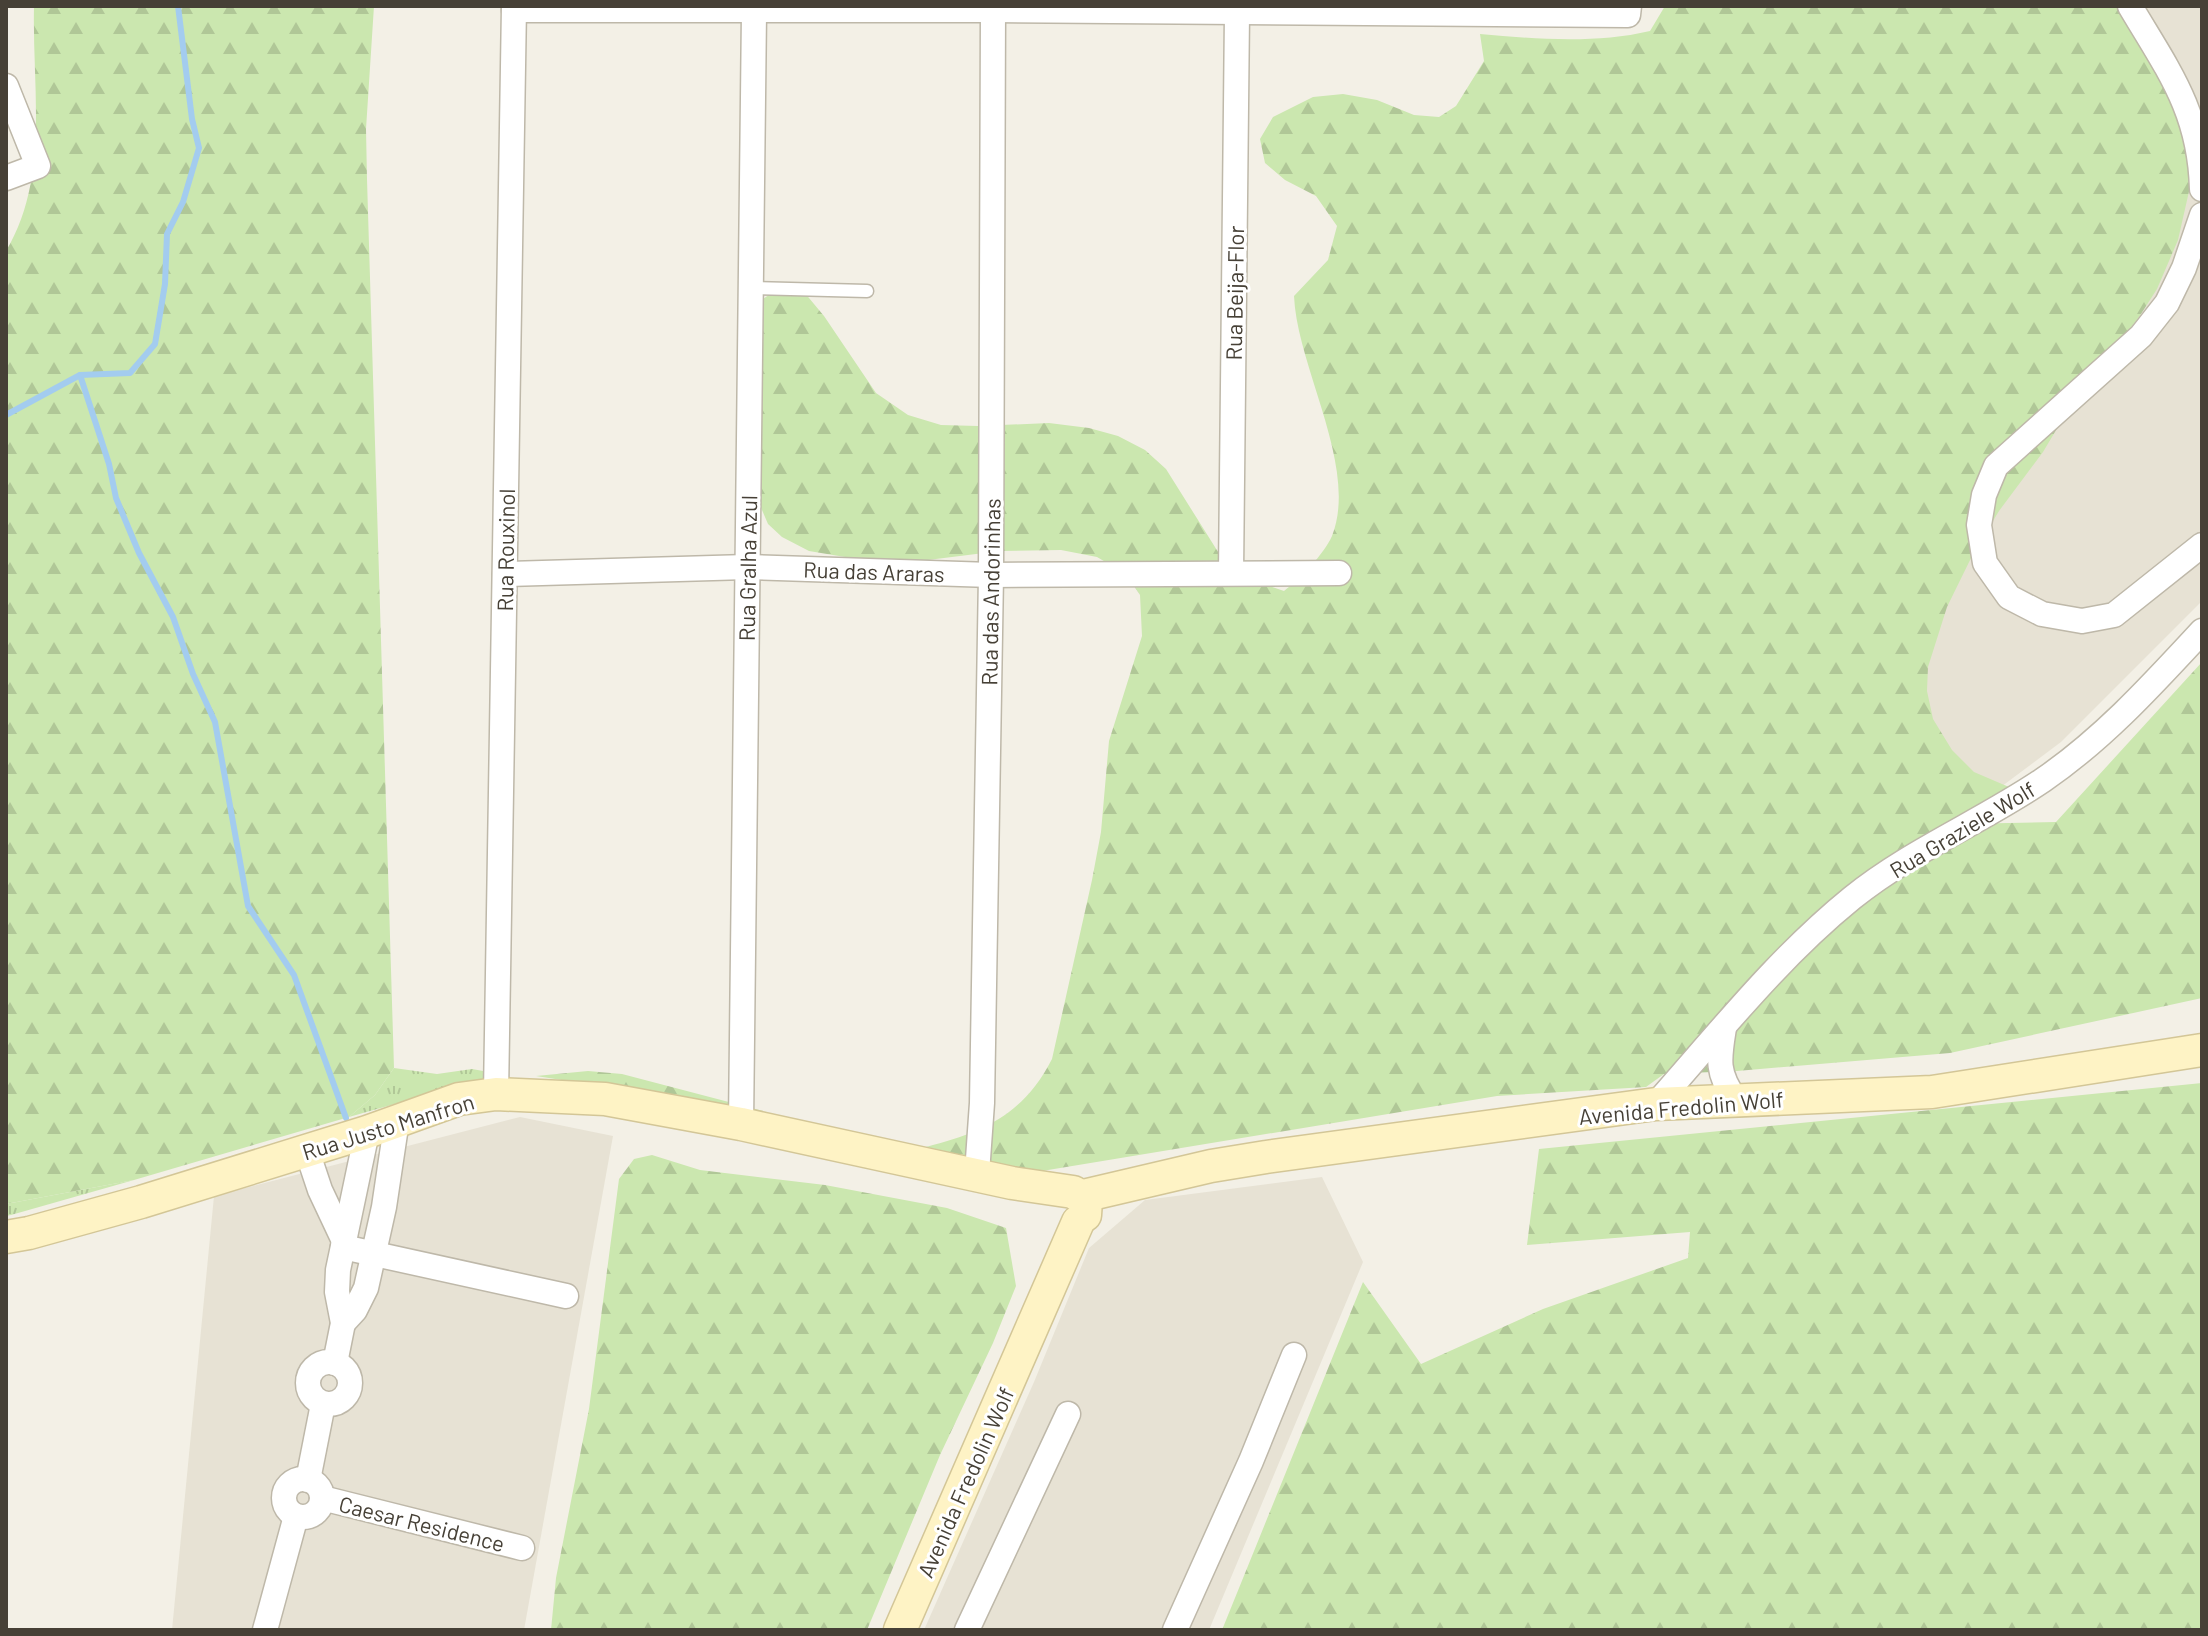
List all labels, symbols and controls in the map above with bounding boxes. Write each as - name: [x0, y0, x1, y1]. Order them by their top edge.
- street label: Rua Beija-Flor: [1220, 225, 1248, 361]
- street label: Rua Rouxinol: [491, 488, 519, 612]
- street label: Rua Gralha Azul: [733, 495, 761, 641]
- street label: Rua das Andorinhas: [975, 498, 1005, 686]
- street label: Rua das Araras: [803, 556, 945, 586]
- street label: Rua Graziele Wolf: [1885, 775, 2039, 883]
- street label: Avenida Fredolin Wolf: [1577, 1085, 1785, 1129]
- street label: Rua Justo Manfron: [299, 1087, 477, 1165]
- street label: Avenida Fredolin Wolf: [911, 1383, 1019, 1581]
- street label: Caesar Residence: [336, 1490, 508, 1556]

